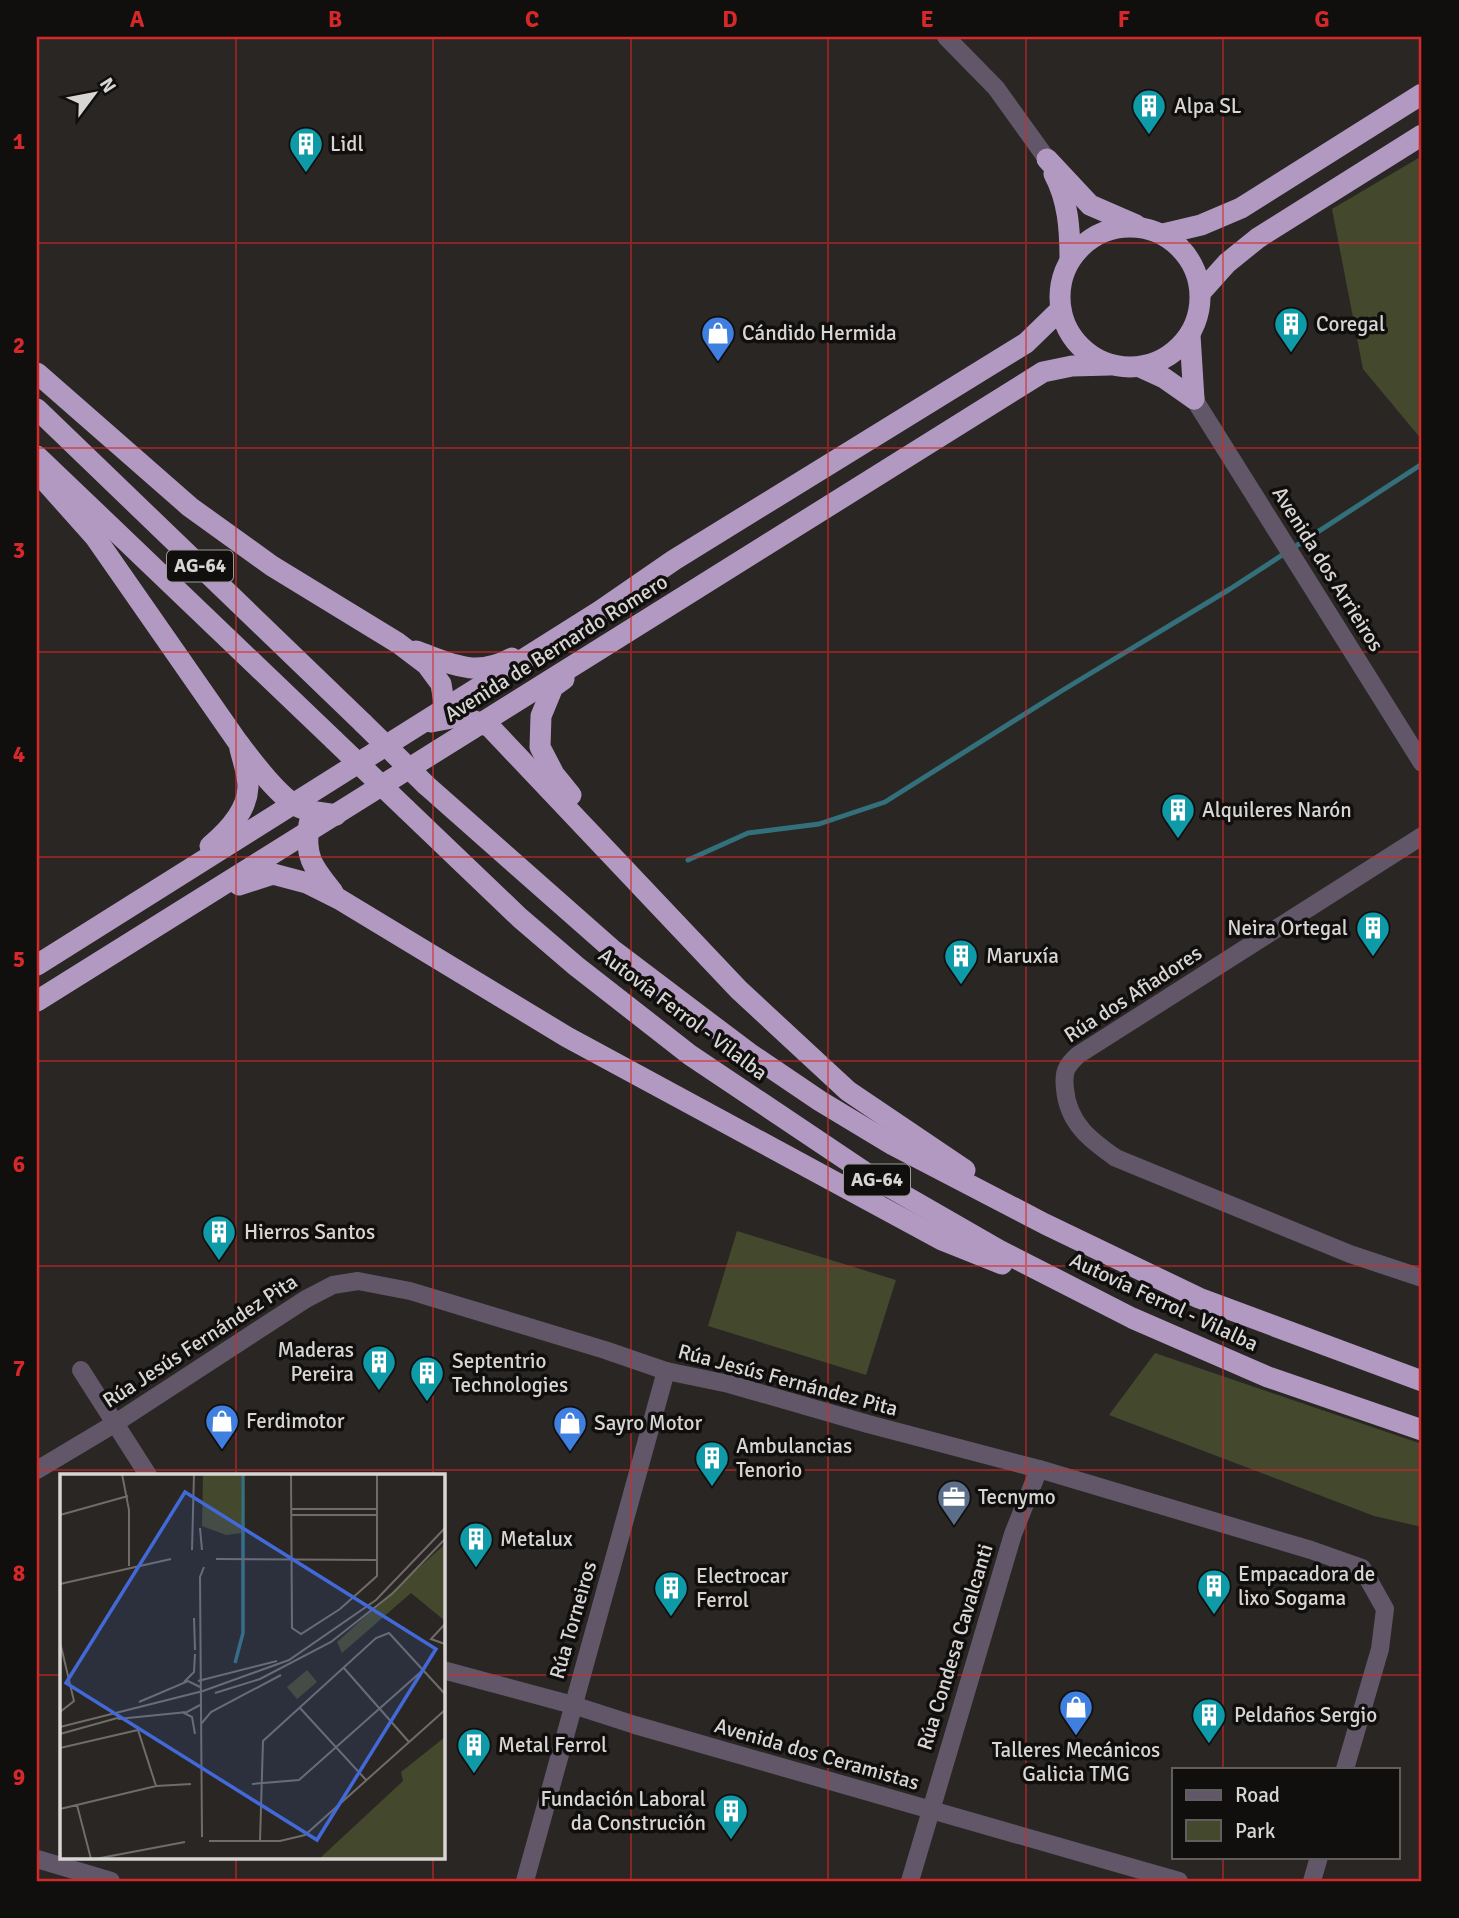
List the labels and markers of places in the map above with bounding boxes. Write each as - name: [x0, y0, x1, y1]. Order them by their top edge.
- building icon: Alpa SL: [1130, 87, 1168, 136]
- place label: Alpa SL: [1174, 93, 1242, 119]
- building icon: Lidl: [287, 125, 325, 174]
- place label: Lidl: [330, 131, 364, 157]
- building icon: Coregal: [1272, 305, 1310, 354]
- place label: Coregal: [1316, 311, 1385, 337]
- shop icon: Cándido Hermida: [699, 314, 737, 363]
- place label: Cándido Hermida: [742, 320, 897, 346]
- building icon: Alquileres Narón: [1159, 791, 1197, 840]
- place label: Alquileres Narón: [1202, 797, 1352, 823]
- building icon: Neira Ortegal: [1354, 909, 1392, 958]
- place label: Neira Ortegal: [1227, 915, 1348, 941]
- building icon: Maruxía: [942, 937, 980, 986]
- place label: Maruxía: [986, 943, 1059, 969]
- building icon: Hierros Santos: [200, 1213, 238, 1262]
- place label: Hierros Santos: [244, 1219, 375, 1245]
- place label: Maderas Pereira: [277, 1337, 354, 1387]
- building icon: Maderas Pereira: [360, 1343, 398, 1392]
- place label: Septentrio Technologies: [452, 1348, 568, 1398]
- building icon: Septentrio Technologies: [408, 1354, 446, 1403]
- shop icon: Ferdimotor: [203, 1402, 241, 1451]
- shop icon: Sayro Motor: [551, 1404, 589, 1453]
- place label: Ferdimotor: [246, 1408, 345, 1434]
- place label: Sayro Motor: [594, 1410, 702, 1436]
- place label: Ambulancias Tenorio: [736, 1433, 852, 1483]
- building icon: Ambulancias Tenorio: [693, 1439, 731, 1488]
- office icon: Tecnymo: [935, 1478, 973, 1527]
- place label: Tecnymo: [978, 1484, 1056, 1510]
- building icon: Metalux: [457, 1520, 495, 1569]
- place label: Metalux: [500, 1526, 573, 1552]
- place label: Empacadora de lixo Sogama: [1238, 1561, 1375, 1611]
- place label: Electrocar Ferrol: [696, 1563, 788, 1613]
- building icon: Empacadora de lixo Sogama: [1195, 1567, 1233, 1616]
- building icon: Electrocar Ferrol: [652, 1569, 690, 1618]
- shop icon: Talleres Mecánicos Galicia TMG: [1057, 1688, 1095, 1737]
- building icon: Peldaños Sergio: [1190, 1696, 1228, 1745]
- place label: Peldaños Sergio: [1234, 1702, 1377, 1728]
- building icon: Metal Ferrol: [455, 1726, 493, 1775]
- place label: Metal Ferrol: [498, 1732, 607, 1758]
- place label: Talleres Mecánicos Galicia TMG: [992, 1737, 1160, 1787]
- place label: Fundación Laboral da Construción: [540, 1786, 706, 1836]
- building icon: Fundación Laboral da Construción: [712, 1792, 750, 1841]

